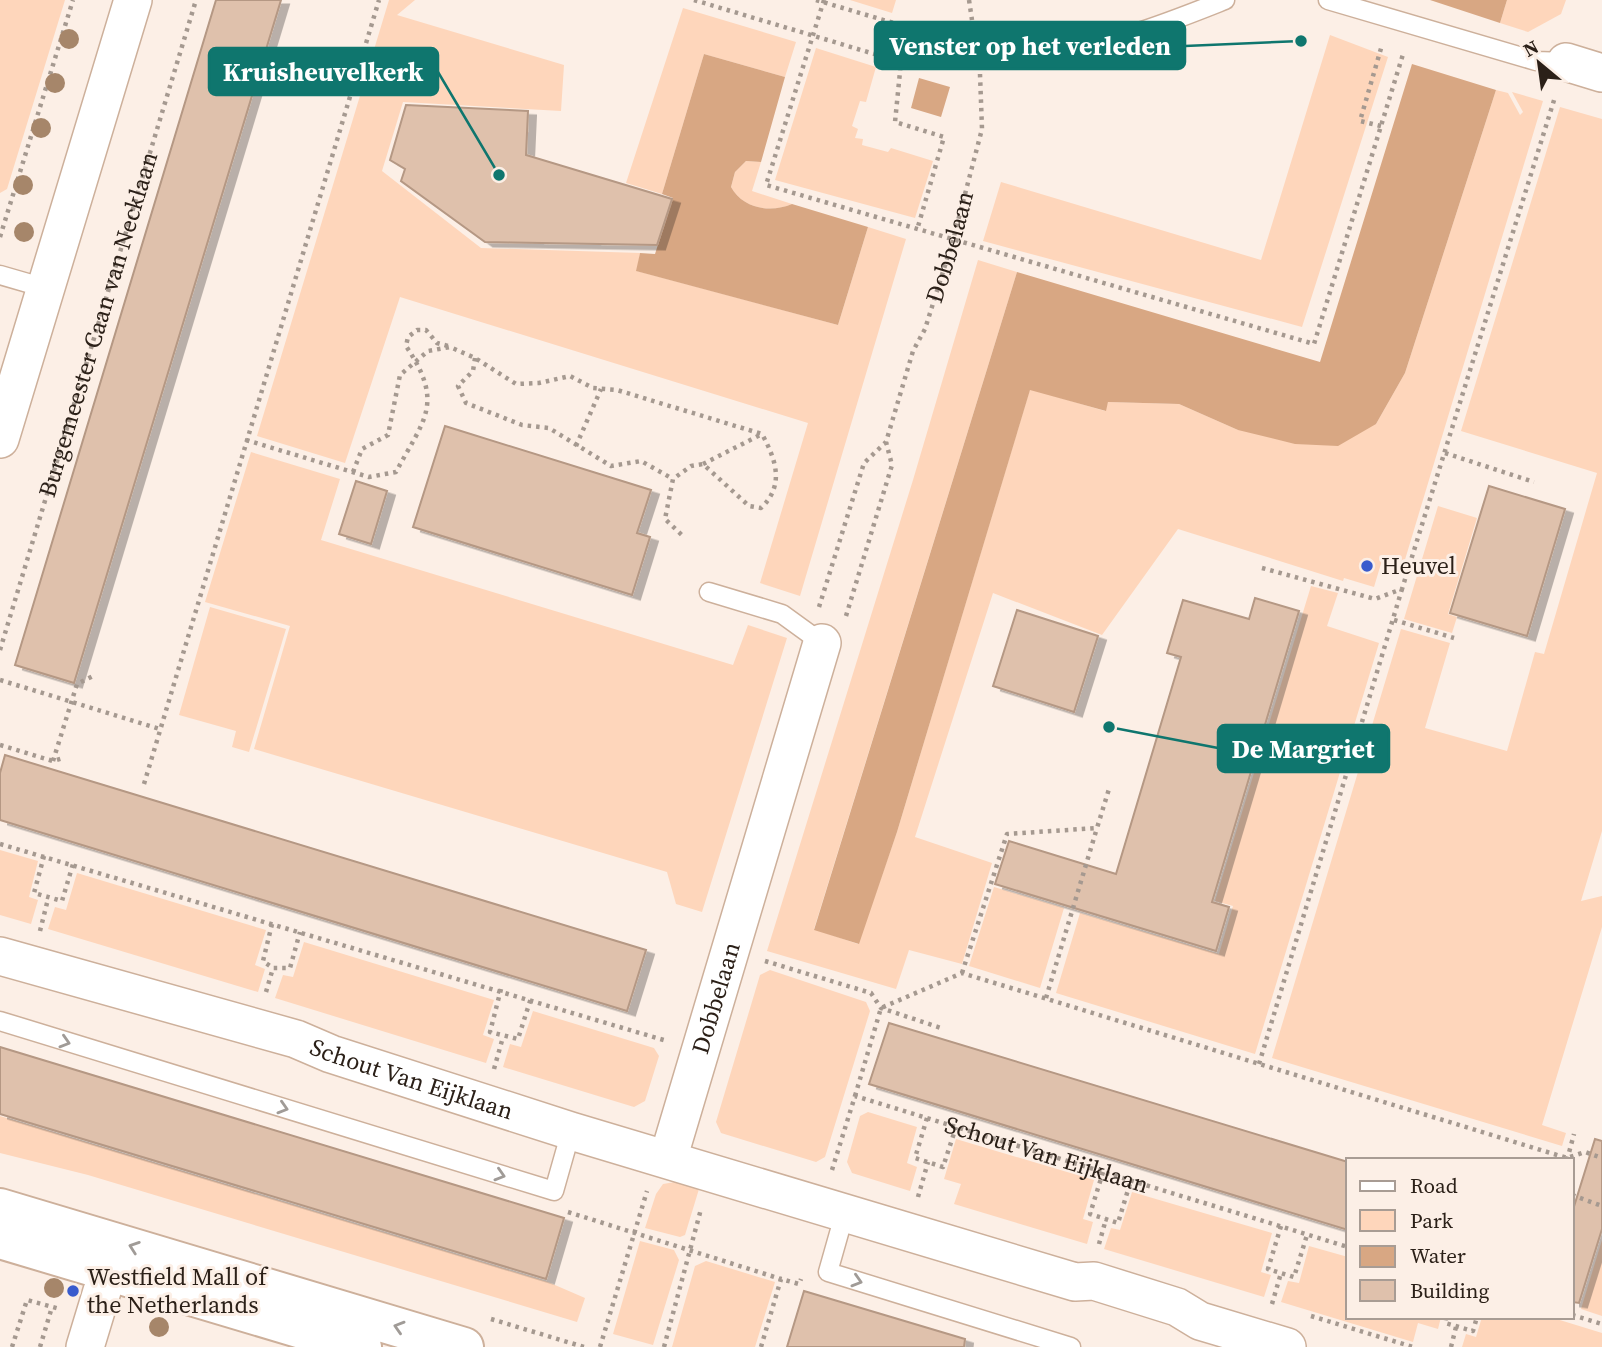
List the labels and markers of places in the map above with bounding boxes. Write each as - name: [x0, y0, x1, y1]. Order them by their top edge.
- callout: Venster op het verleden: [875, 22, 1185, 69]
- callout: Kruisheuvelkerk: [209, 48, 438, 95]
- place label: Heuvel: [1381, 549, 1456, 582]
- marker: Heuvel: [1359, 558, 1375, 574]
- callout: De Margriet: [1218, 725, 1389, 772]
- place label: Westfield Mall of the Netherlands: [87, 1260, 269, 1321]
- marker: Westfield Mall of the Netherlands: [65, 1283, 81, 1299]

